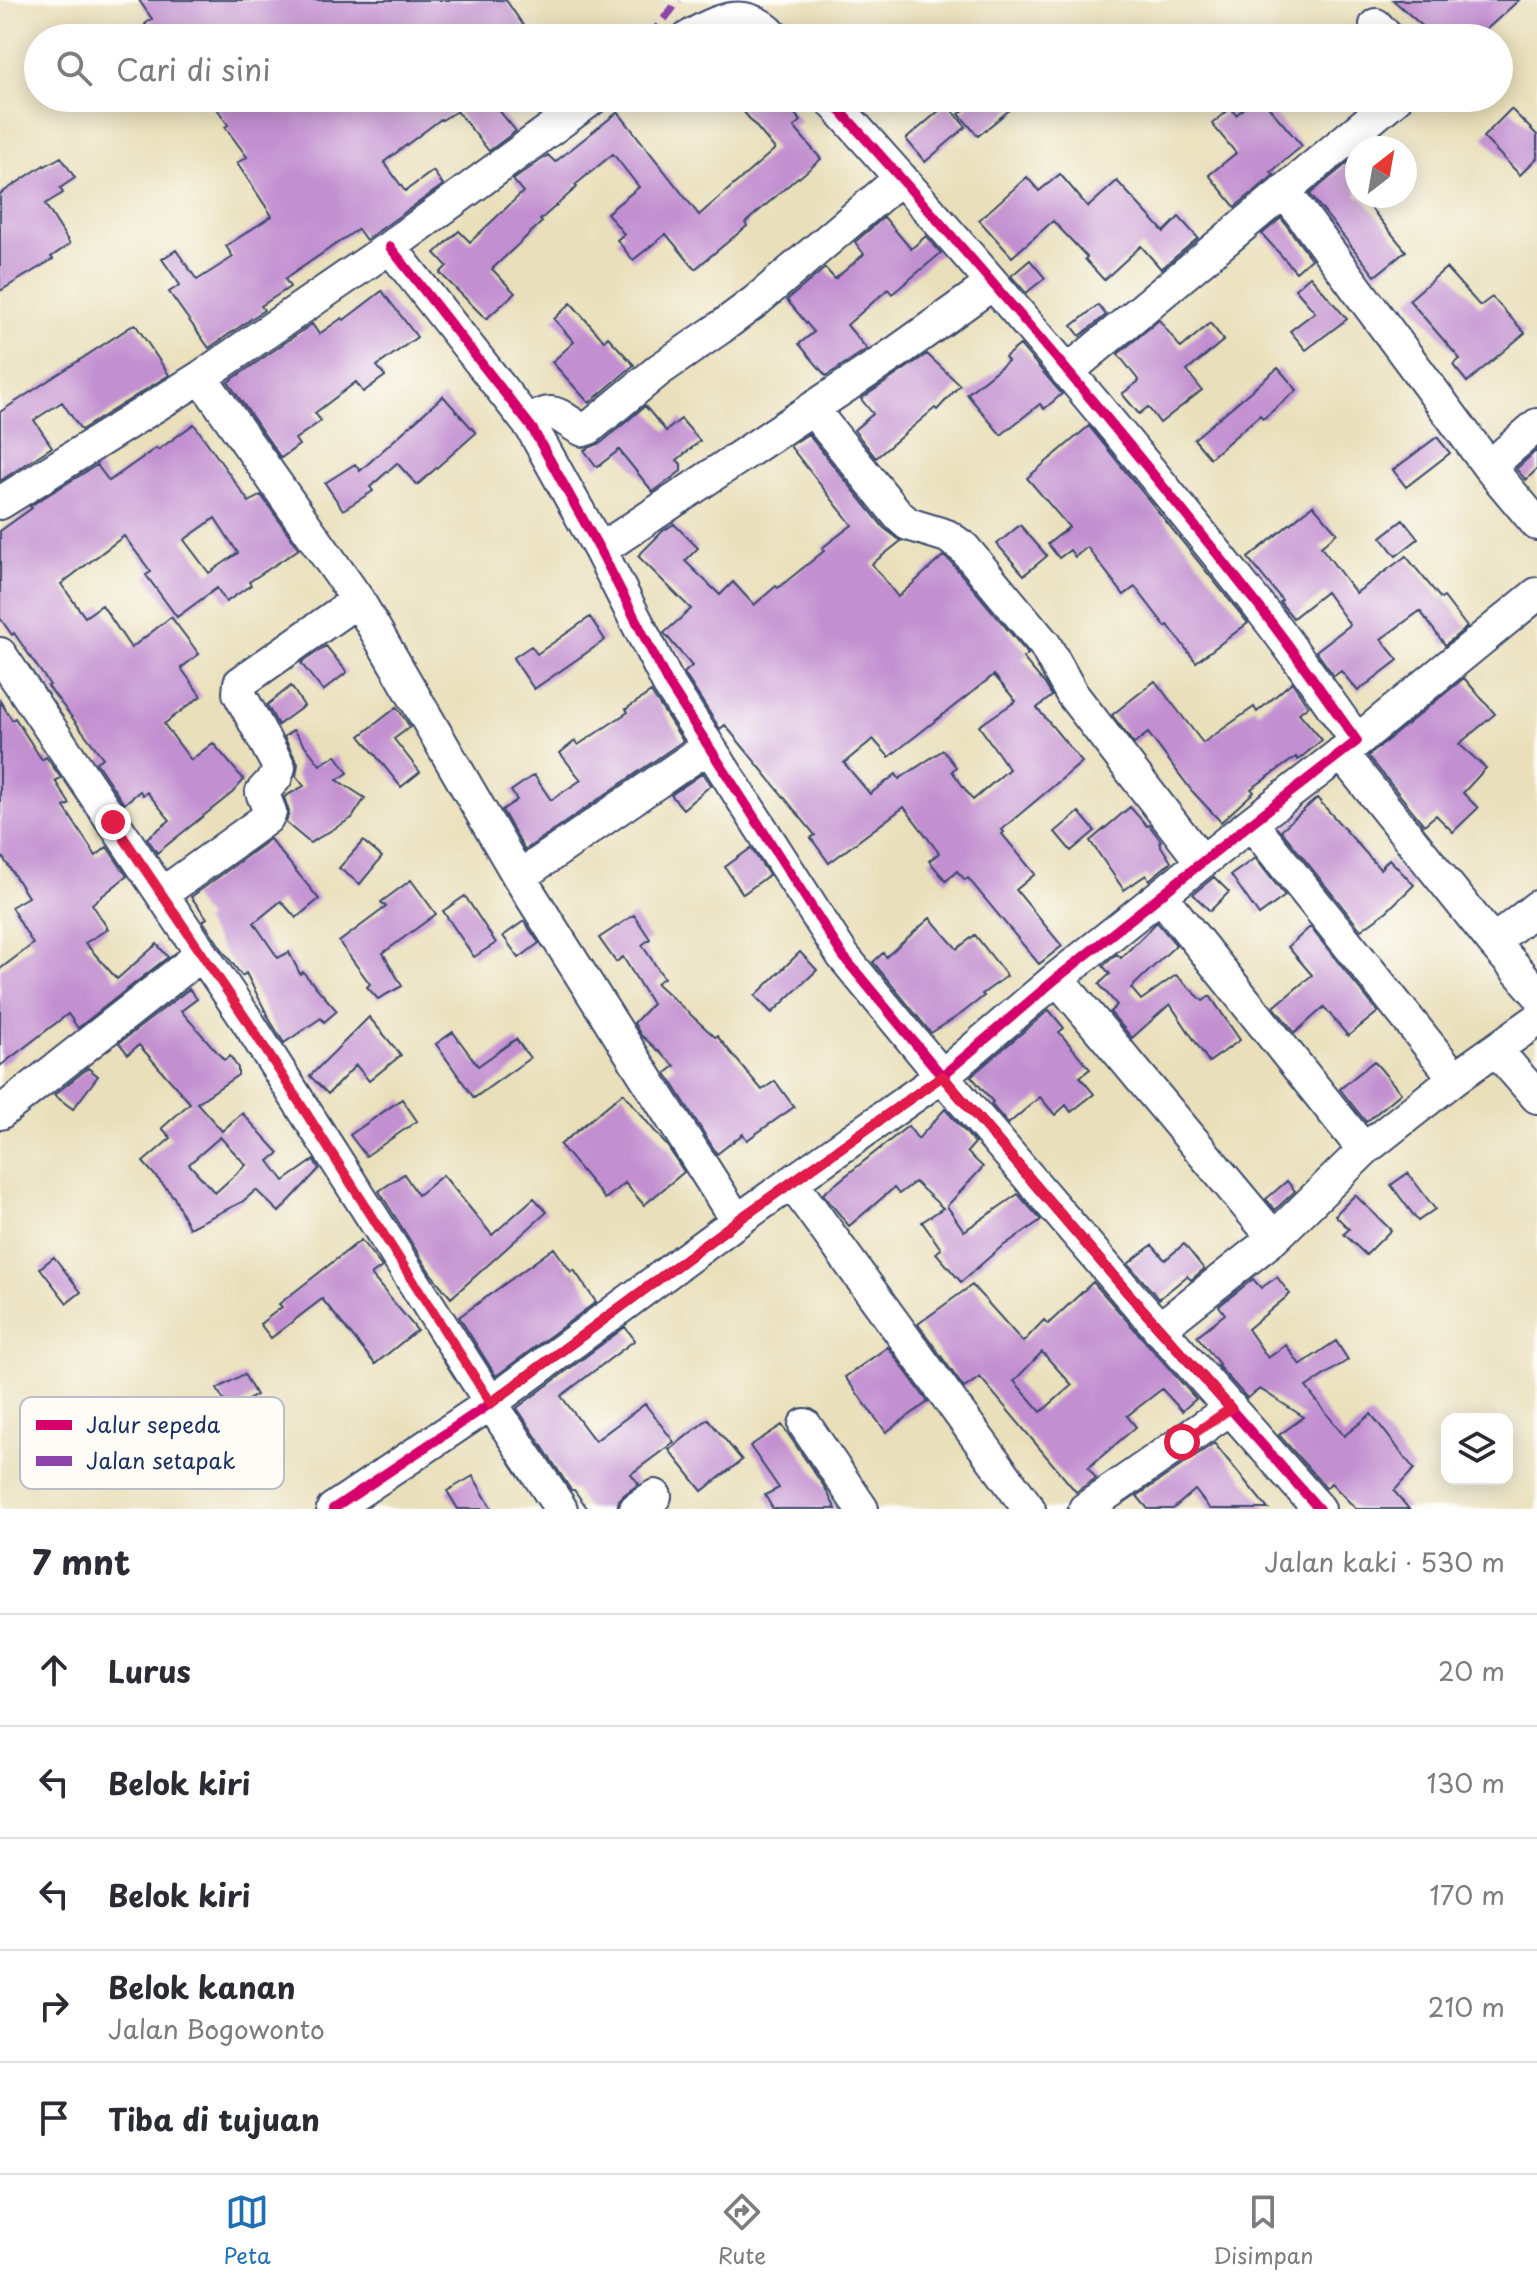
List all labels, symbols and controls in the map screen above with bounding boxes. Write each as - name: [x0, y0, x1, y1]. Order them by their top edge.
- search box: [24, 24, 1513, 112]
- icon: search: [52, 46, 96, 90]
- text: Cari di sini: [116, 46, 271, 91]
- north arrow: [1345, 136, 1417, 208]
- route end: [95, 804, 131, 840]
- legend: [20, 1397, 284, 1489]
- text: Jalur sepeda: [86, 1407, 221, 1440]
- map controls: [1441, 1413, 1513, 1485]
- button: layers: [1441, 1413, 1513, 1485]
- route start: [1164, 1424, 1200, 1460]
- text: Jalan setapak: [86, 1443, 236, 1476]
- text: 7 mnt: [32, 1535, 131, 1587]
- text: Jalan kaki · 530 m: [1264, 1542, 1505, 1581]
- icon: ahead: [32, 1648, 76, 1692]
- text: Lurus: [108, 1648, 191, 1693]
- text: 20 m: [1438, 1651, 1505, 1690]
- icon: left: [32, 1760, 76, 1804]
- text: Belok kiri: [108, 1760, 250, 1805]
- text: 130 m: [1426, 1763, 1505, 1802]
- icon: left: [32, 1872, 76, 1916]
- text: Belok kiri: [108, 1872, 250, 1917]
- text: 170 m: [1430, 1875, 1505, 1914]
- text: Belok kanan: [108, 1964, 295, 2009]
- icon: right: [32, 1984, 76, 2028]
- text: 210 m: [1428, 1987, 1505, 2026]
- text: Jalan Bogowonto: [108, 2009, 325, 2048]
- icon: arrive: [32, 2096, 76, 2140]
- text: Tiba di tujuan: [108, 2096, 320, 2141]
- tab: Peta: [223, 2190, 271, 2271]
- tab: Rute: [718, 2190, 766, 2271]
- tab: Disimpan: [1213, 2190, 1314, 2271]

